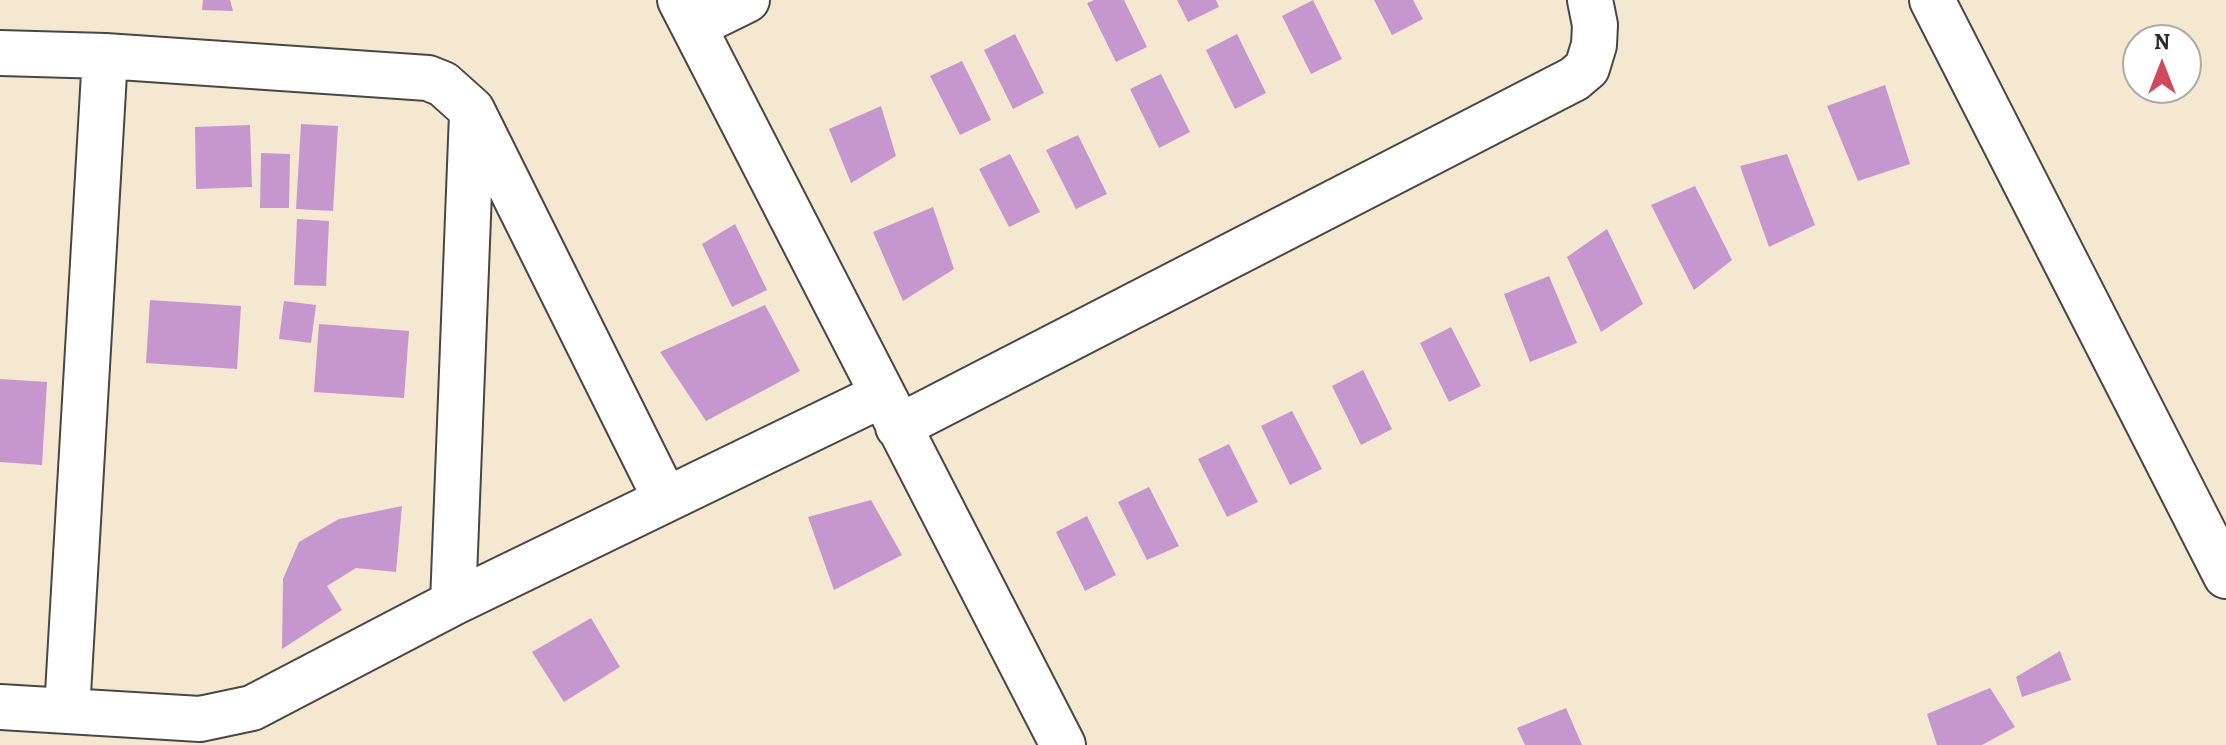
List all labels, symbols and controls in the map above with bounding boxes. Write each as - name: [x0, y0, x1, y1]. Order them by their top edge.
- north arrow: [2122, 24, 2202, 104]
- text: N: [2154, 27, 2170, 57]

